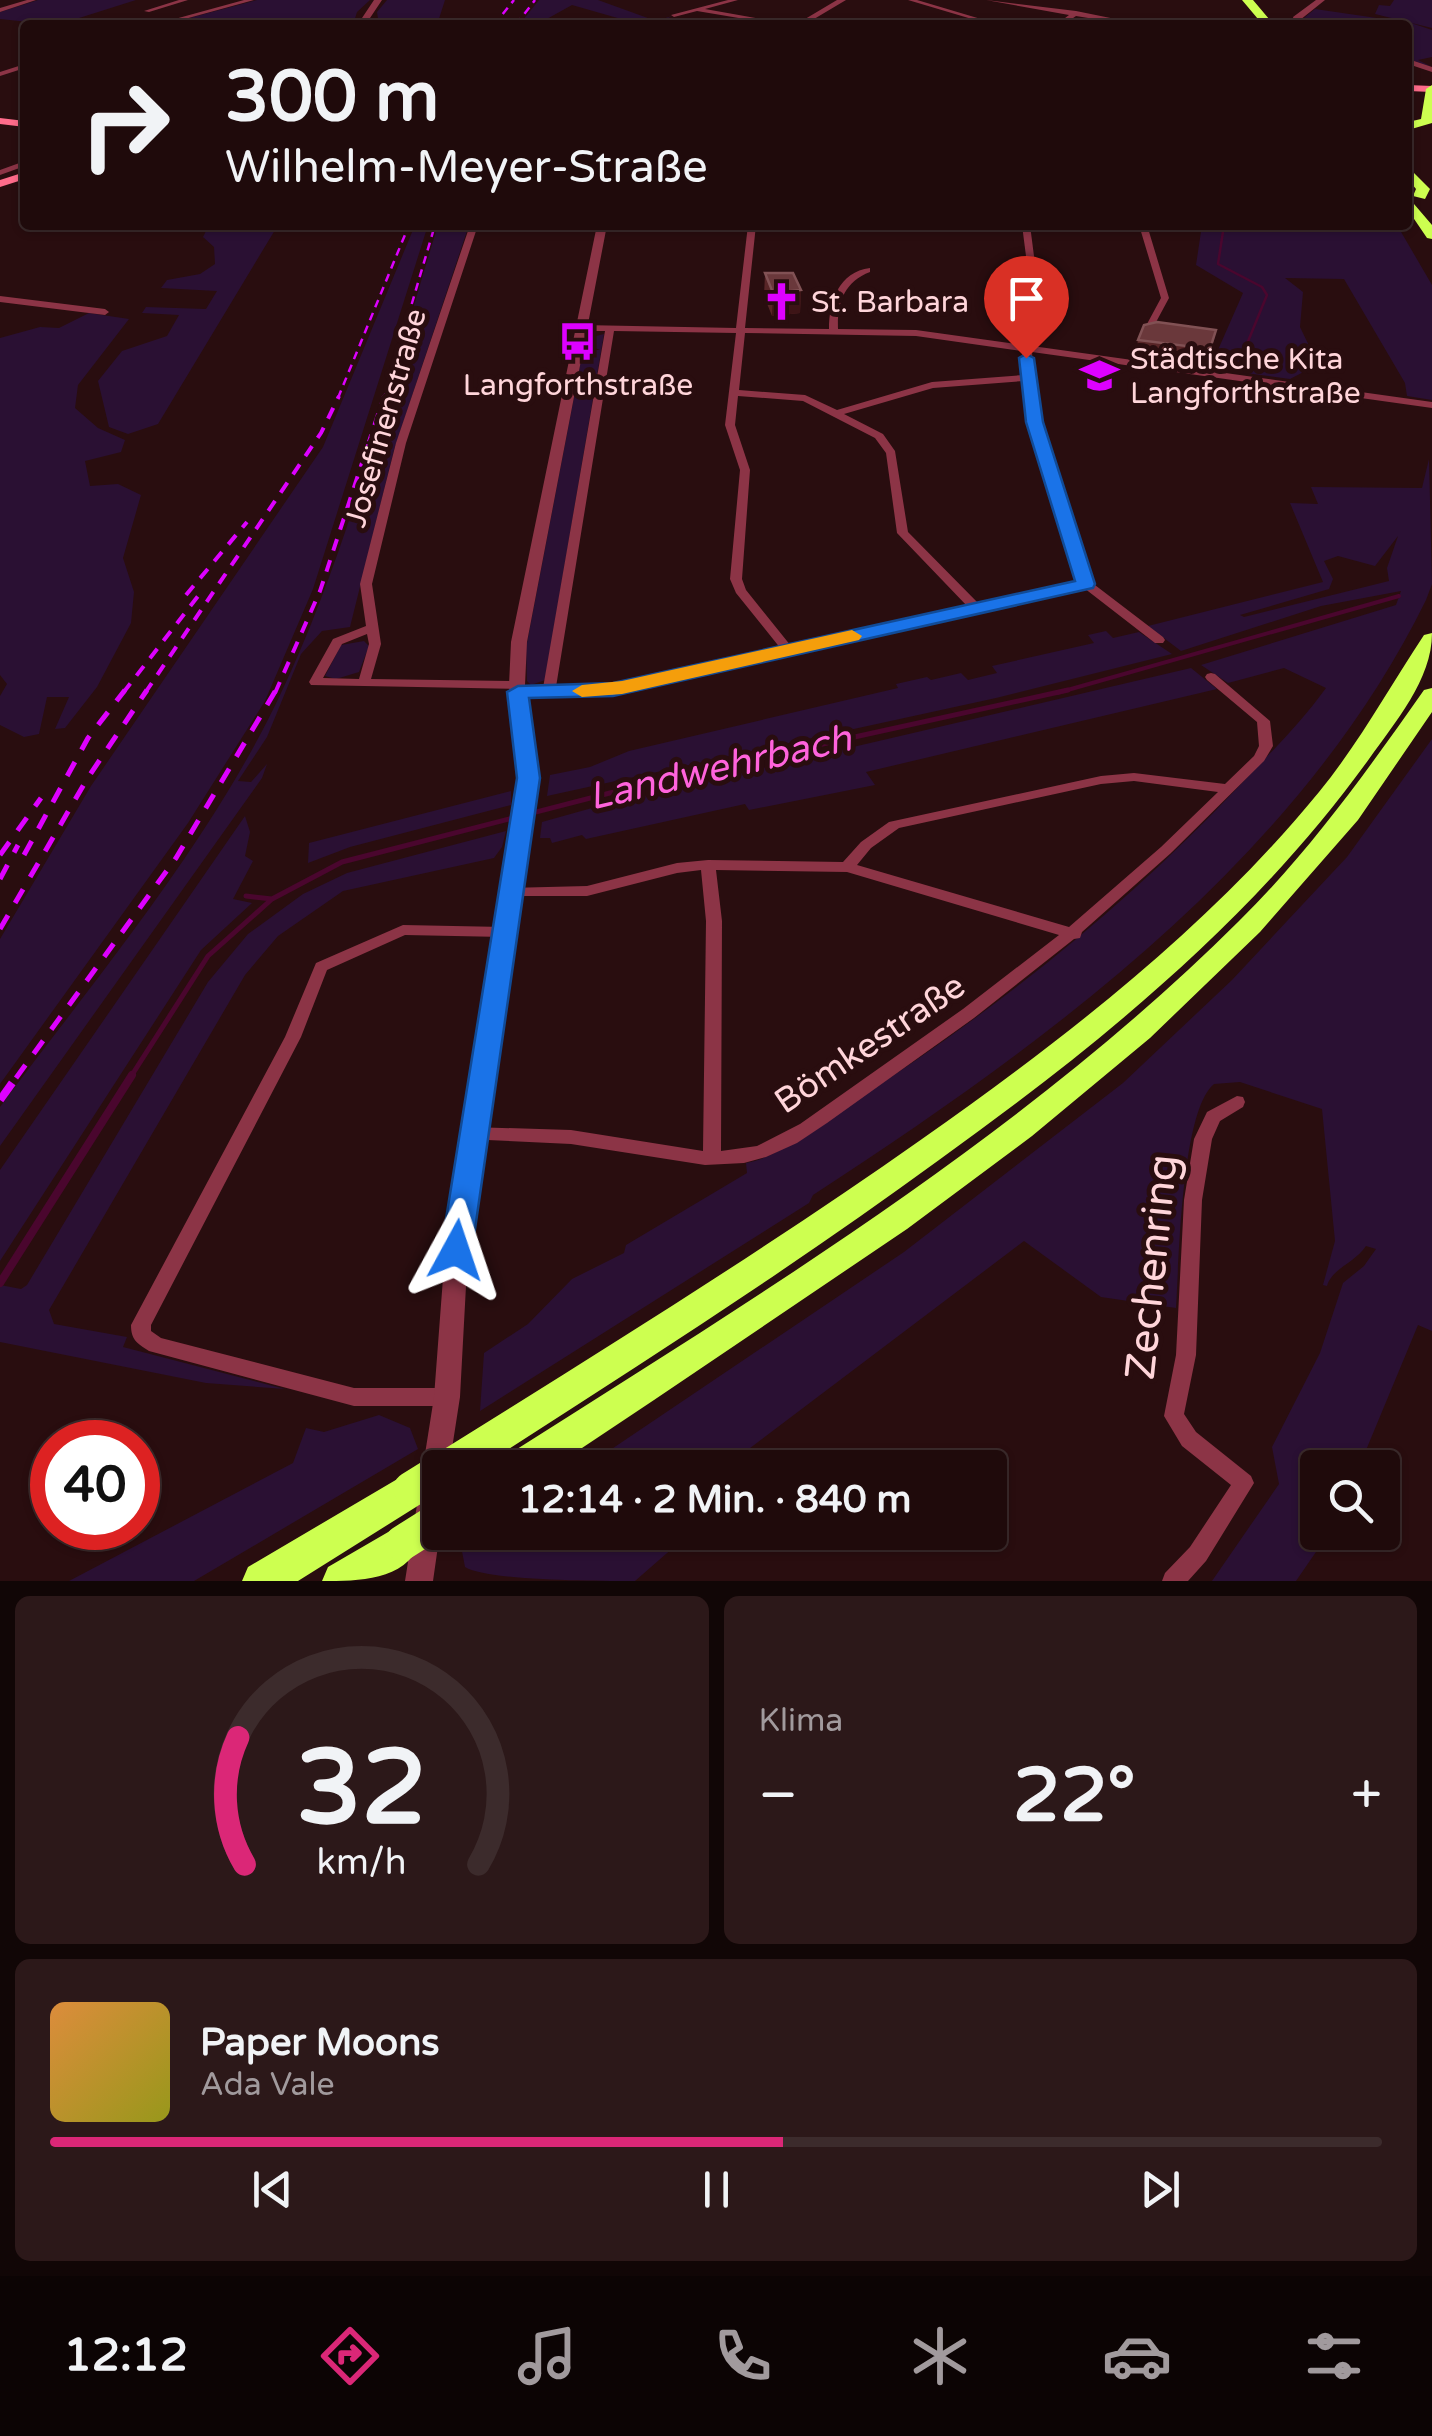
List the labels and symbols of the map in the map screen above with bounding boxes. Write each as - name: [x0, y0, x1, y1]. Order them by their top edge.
- pin: [984, 256, 1069, 359]
- church icon: St. Barbara: [760, 281, 802, 323]
- place label: St. Barbara: [811, 284, 969, 321]
- street label: Josefinenstraße: [337, 304, 435, 532]
- bus stop icon: Langforthstraße: [557, 320, 599, 362]
- place label: Städtische Kita Langforthstraße: [1130, 341, 1361, 412]
- school or university icon: Städtische Kita Langforthstraße: [1079, 355, 1121, 397]
- place label: Langforthstraße: [463, 367, 693, 404]
- water label: Landwehrbach: [584, 715, 857, 821]
- street label: Bömkestraße: [767, 965, 973, 1123]
- street label: Zechenring: [1115, 1152, 1189, 1382]
- position arrow: [404, 1198, 508, 1302]
- speed limit sign: 40: [30, 1420, 160, 1550]

